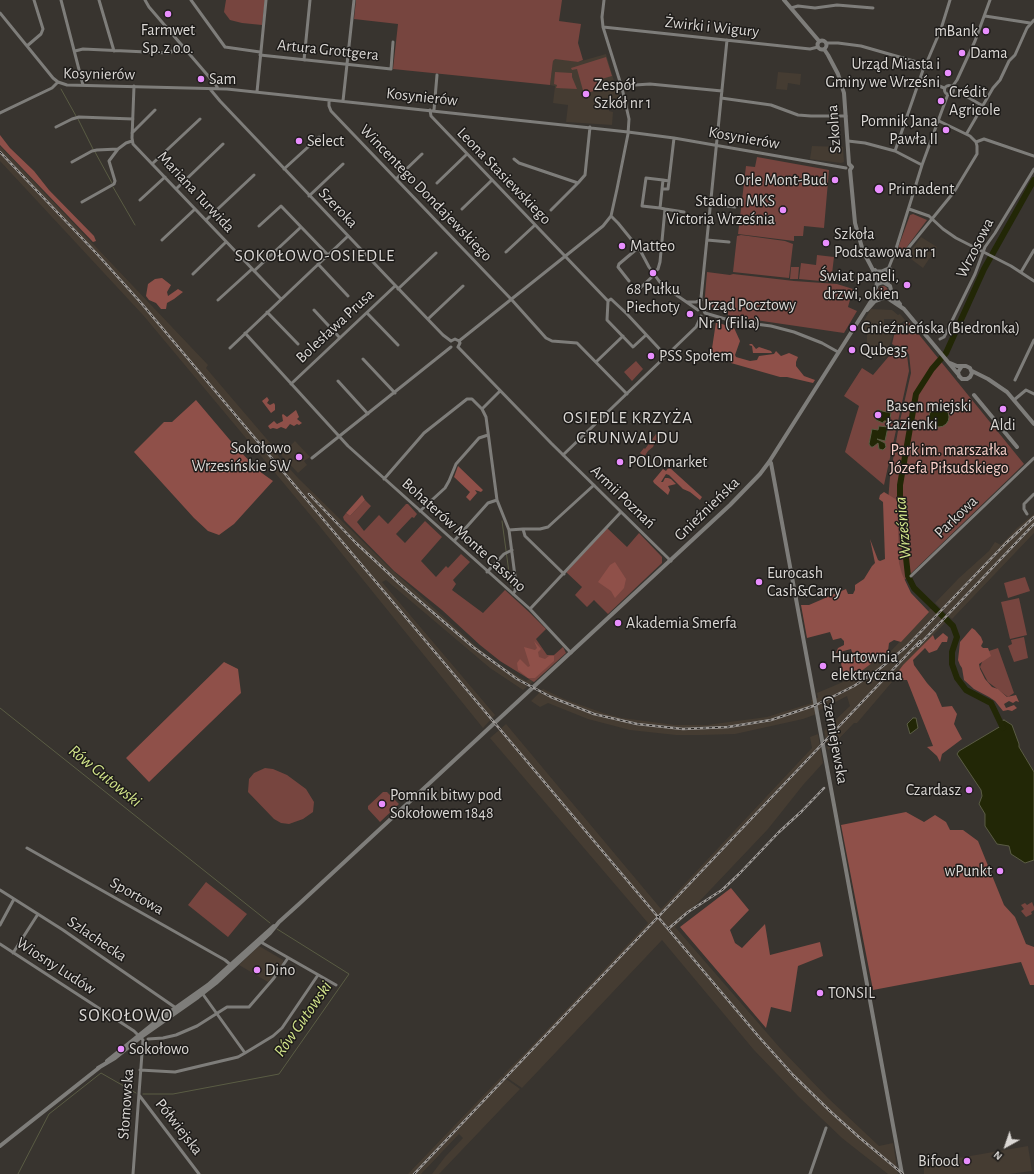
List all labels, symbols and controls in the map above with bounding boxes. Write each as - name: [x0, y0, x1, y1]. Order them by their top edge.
- marker: Farmwet Sp. z o.o.: [163, 9, 173, 19]
- street label: Żwirki i Wigury: [664, 13, 760, 41]
- place label: Farmwet Sp. z o.o.: [141, 20, 195, 58]
- place label: mBank: [934, 21, 978, 41]
- marker: mBank: [981, 26, 991, 36]
- street label: Artura Grottgera: [276, 35, 380, 65]
- place label: Dama: [970, 43, 1008, 63]
- marker: Dama: [957, 48, 967, 58]
- place label: Urząd Miasta i Gminy we Wrześni: [826, 54, 940, 92]
- street label: Kosynierów: [63, 64, 135, 84]
- marker: Urząd Miasta i Gminy we Wrześni: [943, 68, 953, 78]
- place label: Sam: [209, 69, 236, 89]
- marker: Sam: [196, 74, 206, 84]
- place label: Zespół Szkół nr 1: [594, 75, 651, 113]
- place label: Crédit Agricole: [949, 82, 1000, 120]
- street label: Kosynierów: [385, 84, 459, 110]
- marker: Zespół Szkół nr 1: [581, 89, 591, 99]
- marker: Crédit Agricole: [936, 96, 946, 106]
- street label: Szkolna: [823, 104, 845, 154]
- place label: Pomnik Jana Pawła II: [860, 111, 938, 149]
- street label: Wincentego Dondajewskiego: [356, 121, 496, 265]
- street label: Kosynierów: [707, 122, 781, 154]
- street label: Leona Stasiewskiego: [453, 123, 555, 229]
- marker: Pomnik Jana Pawła II: [941, 125, 951, 135]
- place label: Select: [307, 131, 344, 151]
- marker: Select: [294, 136, 304, 146]
- street label: Mariana Turwida: [153, 147, 239, 237]
- place label: Orle Mont-Bud: [735, 170, 827, 190]
- marker: Orle Mont-Bud: [830, 175, 840, 185]
- place label: Primadent: [888, 179, 954, 199]
- marker: Primadent: [873, 183, 885, 195]
- street label: Szeroka: [314, 184, 362, 232]
- place label: Stadion MKS Victoria Września: [666, 191, 775, 229]
- marker: Stadion MKS Victoria Września: [778, 205, 788, 215]
- street label: Wrzosowa: [952, 215, 998, 281]
- place label: Szkoła Podstawowa nr 1: [834, 224, 936, 262]
- place label: Matteo: [630, 236, 675, 256]
- marker: Szkoła Podstawowa nr 1: [821, 238, 831, 248]
- marker: Matteo: [617, 241, 627, 251]
- district label: SOKOŁOWO-OSIEDLE: [235, 246, 395, 266]
- place label: Świat paneli, drzwi, okien: [819, 266, 899, 304]
- marker: 68 Pułku Piechoty: [648, 268, 658, 278]
- place label: 68 Pułku Piechoty: [626, 279, 680, 317]
- marker: Świat paneli, drzwi, okien: [902, 280, 912, 290]
- street label: Bolesława Prusa: [292, 285, 378, 367]
- place label: Urząd Pocztowy Nr 1 (Filia): [698, 295, 796, 333]
- marker: Urząd Pocztowy Nr 1 (Filia): [685, 309, 695, 319]
- place label: Gnieźnieńska (Biedronka): [861, 318, 1020, 338]
- marker: Gnieźnieńska (Biedronka): [848, 323, 858, 333]
- place label: Qube35: [860, 340, 907, 360]
- marker: Qube35: [847, 345, 857, 355]
- place label: PSS Społem: [659, 346, 733, 366]
- marker: PSS Społem: [646, 351, 656, 361]
- place label: Basen miejski Łazienki: [886, 396, 972, 434]
- marker: Aldi: [998, 404, 1008, 414]
- district label: OSIEDLE KRZYŻA GRUNWALDU: [563, 408, 693, 448]
- marker: Basen miejski Łazienki: [873, 410, 883, 420]
- place label: Aldi: [990, 415, 1016, 435]
- place label: Sokołowo Wrzesińskie SW: [192, 438, 291, 476]
- park label: Park im. marszałka Józefa Piłsudskiego: [889, 440, 1009, 478]
- marker: Sokołowo Wrzesińskie SW: [294, 452, 304, 462]
- place label: POLOmarket: [628, 452, 707, 472]
- marker: POLOmarket: [615, 457, 625, 467]
- street label: Armii Poznań: [586, 461, 660, 533]
- street label: Gnieźnieńska: [670, 473, 744, 545]
- street label: Bohaterów Monte Cassino: [398, 474, 530, 596]
- street label: Parkowa: [930, 492, 982, 542]
- water label: Wrześnica: [890, 496, 916, 560]
- place label: Eurocash Cash&Carry: [767, 563, 841, 601]
- marker: Eurocash Cash&Carry: [754, 577, 764, 587]
- place label: Akademia Smerfa: [626, 613, 737, 633]
- marker: Akademia Smerfa: [613, 618, 623, 628]
- place label: Hurtownia elektryczna: [831, 647, 902, 685]
- marker: Hurtownia elektryczna: [818, 661, 828, 671]
- street label: Czerniejewska: [818, 694, 852, 786]
- water label: Rów Gutowski: [65, 741, 145, 811]
- place label: Czardasz: [906, 780, 961, 800]
- place label: Pomnik bitwy pod Sokołowem 1848: [390, 785, 502, 823]
- marker: Czardasz: [964, 785, 974, 795]
- marker: Pomnik bitwy pod Sokołowem 1848: [377, 799, 387, 809]
- place label: wPunkt: [944, 861, 992, 881]
- marker: wPunkt: [995, 866, 1005, 876]
- street label: Sportowa: [107, 873, 167, 919]
- street label: Szlachecka: [64, 912, 130, 966]
- street label: Wiosny Ludów: [13, 933, 99, 999]
- place label: Dino: [265, 960, 295, 980]
- marker: Dino: [252, 965, 262, 975]
- water label: Rów Gutowski: [270, 977, 336, 1061]
- place label: TONSIL: [828, 983, 875, 1003]
- marker: TONSIL: [815, 988, 825, 998]
- district label: SOKOŁOWO: [79, 1005, 173, 1027]
- place label: Sokołowo: [129, 1039, 189, 1059]
- marker: Sokołowo: [116, 1044, 126, 1054]
- street label: Słomowska: [114, 1068, 138, 1140]
- street label: Półwiejska: [151, 1095, 207, 1159]
- north arrow: [986, 1126, 1026, 1166]
- text: N: [991, 1149, 1004, 1162]
- place label: Bifood: [918, 1151, 959, 1171]
- marker: Bifood: [962, 1156, 972, 1166]

